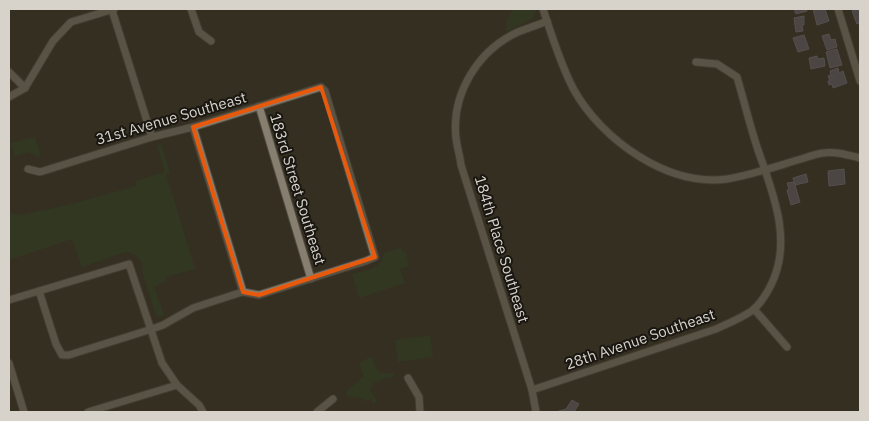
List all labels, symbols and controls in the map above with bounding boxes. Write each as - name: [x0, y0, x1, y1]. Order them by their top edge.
- street label: 31st Avenue Southeast: [94, 87, 248, 149]
- street label: 183rd Street Southeast: [266, 111, 330, 267]
- street label: 184th Place Southeast: [471, 173, 533, 325]
- street label: 28th Avenue Southeast: [563, 304, 717, 374]

